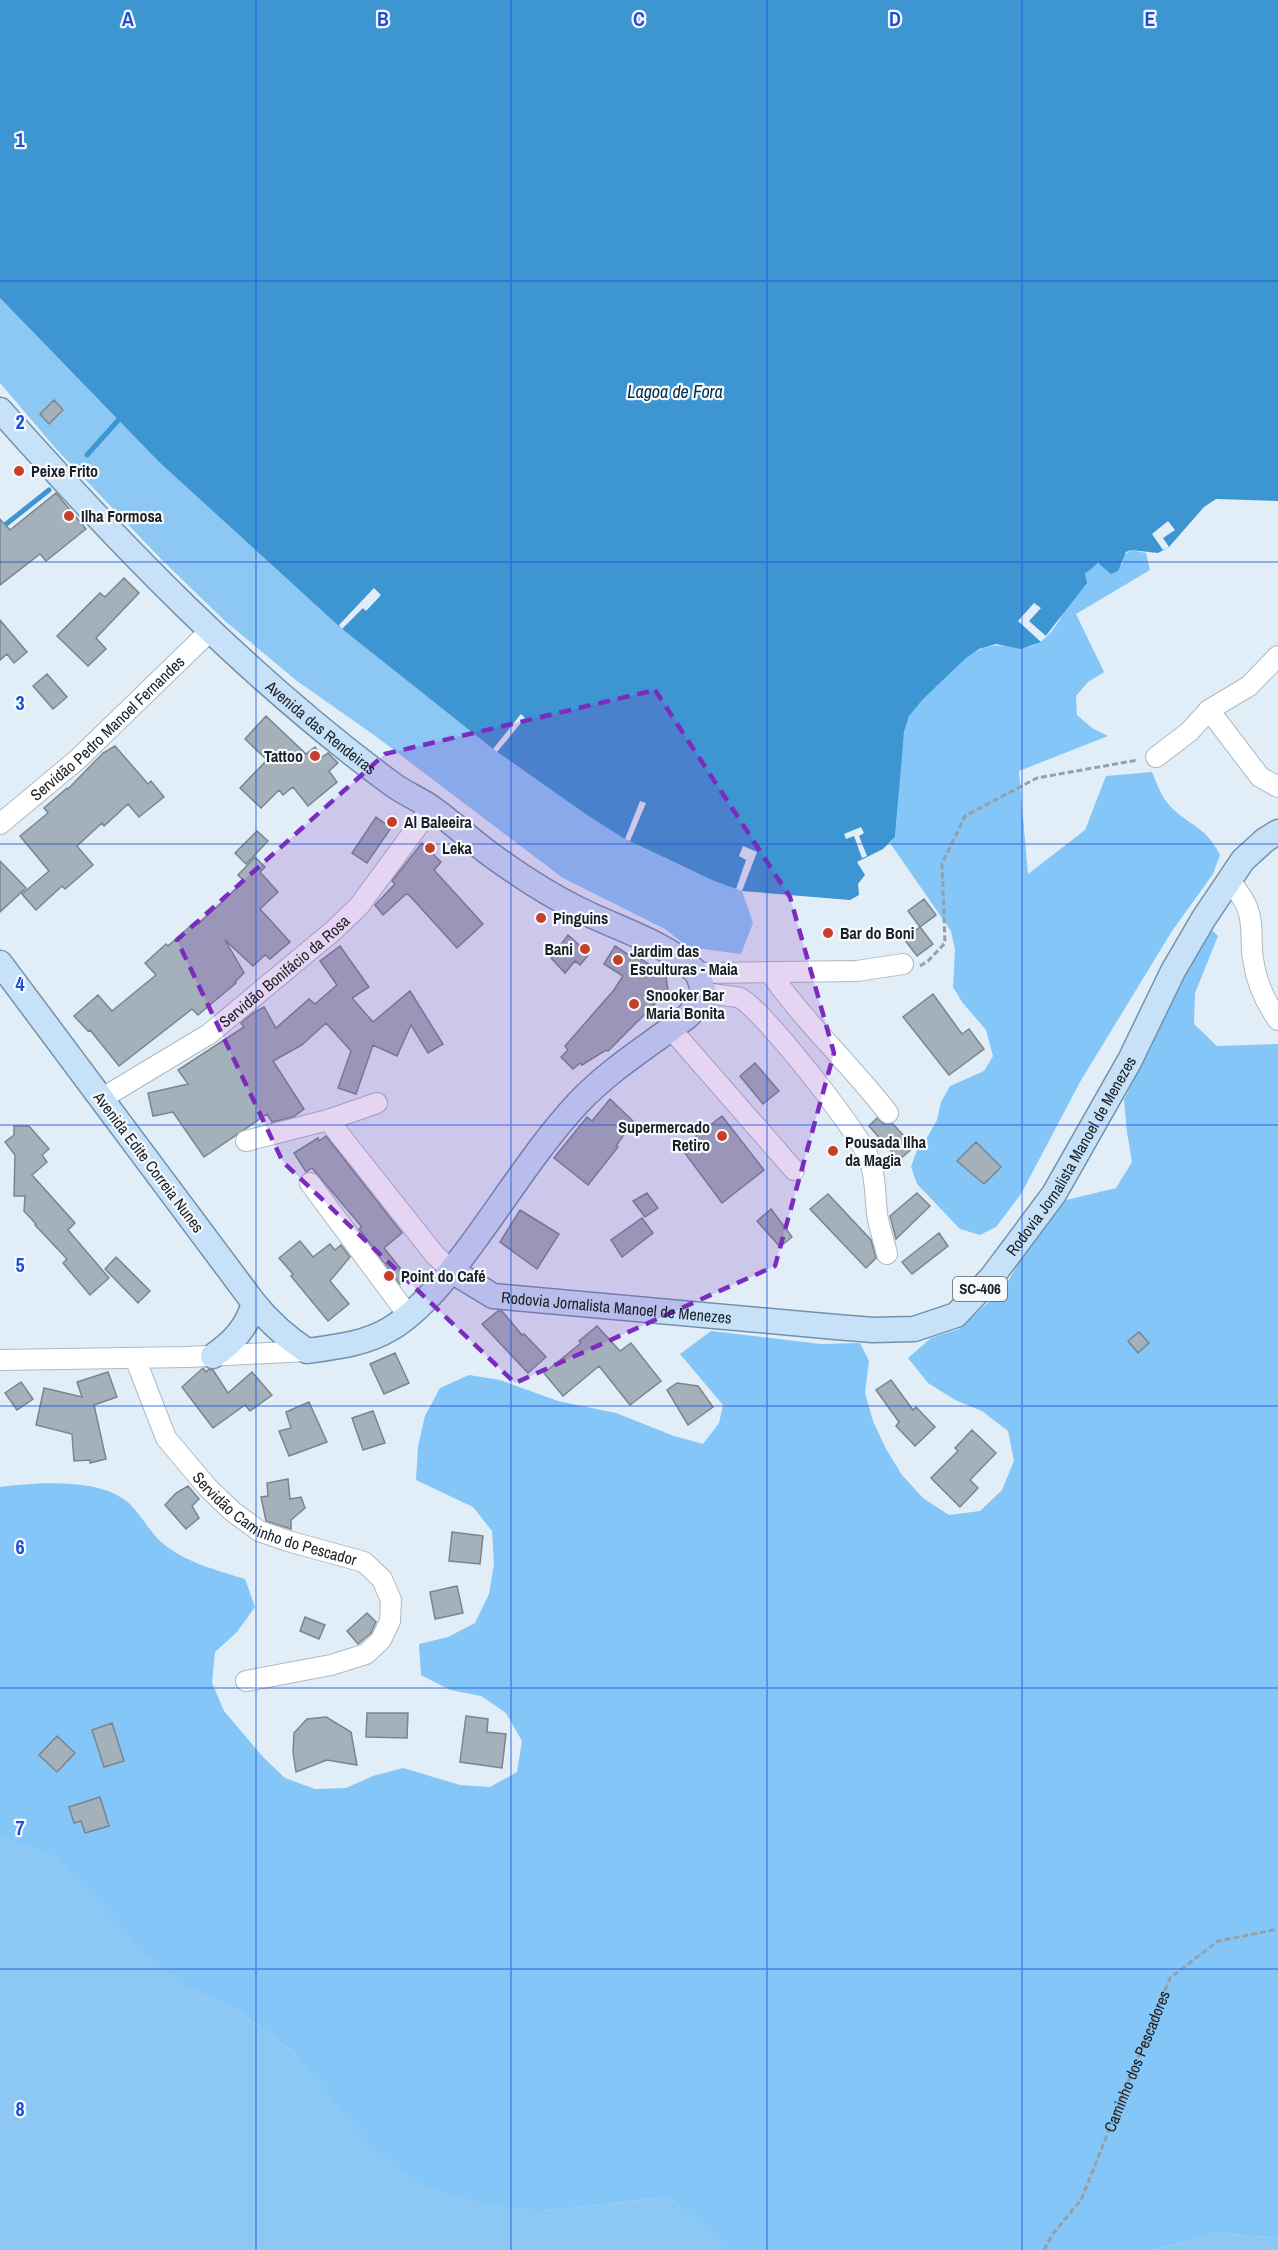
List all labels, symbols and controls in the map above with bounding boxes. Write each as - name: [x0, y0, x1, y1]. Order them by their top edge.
- text: A: [122, 5, 134, 32]
- text: B: [377, 5, 389, 32]
- text: C: [633, 5, 645, 32]
- text: D: [889, 5, 901, 32]
- text: E: [1145, 5, 1156, 32]
- text: 1: [15, 126, 25, 153]
- water label: Lagoa de Fora: [627, 379, 723, 404]
- text: 2: [15, 408, 25, 435]
- place label: Peixe Frito: [31, 460, 98, 482]
- marker: Peixe Frito: [12, 464, 26, 478]
- place label: Ilha Formosa: [81, 505, 163, 527]
- marker: Ilha Formosa: [62, 509, 76, 523]
- street label: Servidão Pedro Manoel Fernandes: [25, 651, 189, 805]
- street label: Avenida das Rendeiras: [260, 675, 381, 779]
- text: 3: [15, 689, 25, 716]
- place label: Tattoo: [264, 745, 303, 767]
- marker: Tattoo: [308, 749, 322, 763]
- place label: Al Baleeira: [404, 811, 473, 833]
- marker: Al Baleeira: [385, 815, 399, 829]
- place label: Leka: [442, 837, 473, 859]
- marker: Leka: [423, 841, 437, 855]
- place label: Pinguins: [553, 907, 608, 929]
- street label: Servidão Bonifácio da Rosa: [214, 910, 355, 1032]
- marker: Pinguins: [534, 911, 548, 925]
- place label: Bar do Boni: [840, 922, 914, 944]
- marker: Bar do Boni: [821, 926, 835, 940]
- place label: Bani: [545, 938, 573, 960]
- place label: Jardim das Esculturas - Maia: [630, 940, 739, 980]
- marker: Bani: [578, 942, 592, 956]
- marker: Jardim das Esculturas - Maia: [611, 953, 625, 967]
- text: 4: [15, 970, 25, 997]
- place label: Snooker Bar Maria Bonita: [646, 984, 725, 1024]
- marker: Snooker Bar Maria Bonita: [627, 997, 641, 1011]
- street label: Rodovia Jornalista Manoel de Menezes: [1001, 1052, 1141, 1260]
- street label: Avenida Edite Correia Nunes: [88, 1086, 209, 1237]
- place label: Supermercado Retiro: [618, 1116, 710, 1156]
- marker: Supermercado Retiro: [715, 1129, 729, 1143]
- place label: Pousada Ilha da Magia: [845, 1131, 927, 1171]
- marker: Pousada Ilha da Magia: [826, 1144, 840, 1158]
- text: 5: [15, 1251, 25, 1278]
- place label: Point do Café: [401, 1265, 486, 1287]
- marker: Point do Café: [382, 1269, 396, 1283]
- road number: SC-406: [953, 1277, 1007, 1301]
- street label: Rodovia Jornalista Manoel de Menezes: [500, 1286, 733, 1329]
- street label: Servidão Caminho do Pescador: [188, 1467, 360, 1571]
- text: 6: [15, 1533, 25, 1560]
- text: 7: [15, 1814, 25, 1841]
- street label: Caminho dos Pescadores: [1098, 1987, 1175, 2135]
- text: 8: [15, 2095, 25, 2122]

